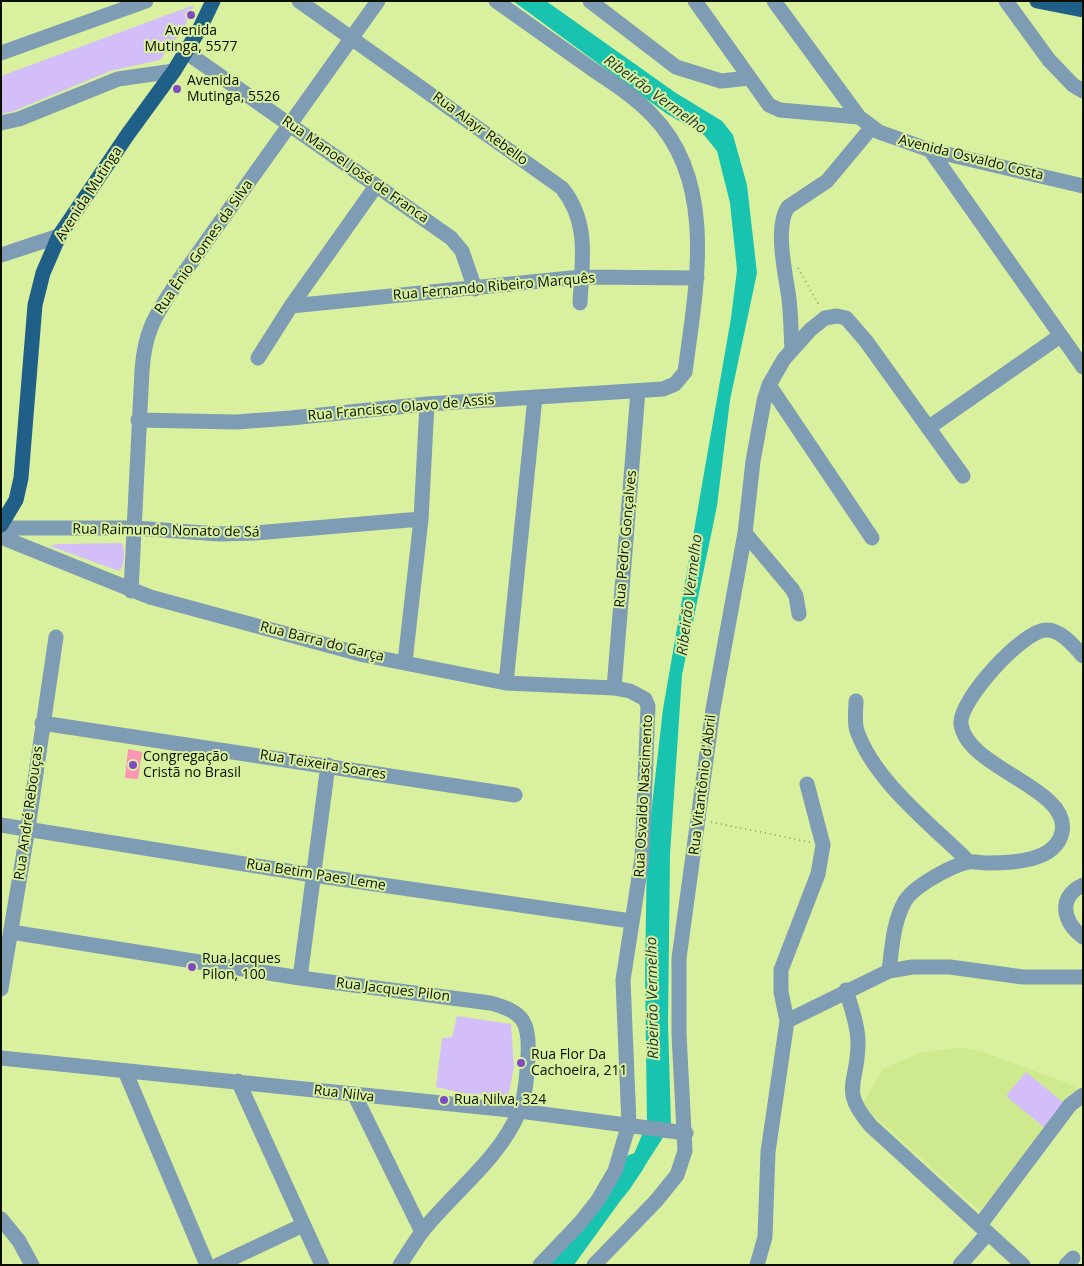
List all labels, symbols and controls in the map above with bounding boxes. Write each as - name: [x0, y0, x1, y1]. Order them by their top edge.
- marker: Avenida Mutinga, 5577: [185, 9, 197, 21]
- place label: Avenida Mutinga, 5577: [145, 23, 237, 56]
- water label: Ribeirão Vermelho: [600, 52, 710, 138]
- place label: Avenida Mutinga, 5526: [187, 73, 280, 105]
- marker: Avenida Mutinga, 5526: [171, 83, 183, 95]
- street label: Rua Alayr Rebello: [429, 89, 531, 169]
- street label: Rua Manoel José de Franca: [278, 113, 432, 227]
- street label: Avenida Osvaldo Costa: [897, 132, 1045, 184]
- street label: Avenida Mutinga: [52, 144, 126, 244]
- street label: Rua Ênio Gomes da Silva: [151, 177, 257, 317]
- street label: Rua Fernando Ribeiro Marquês: [392, 270, 596, 304]
- street label: Rua Francisco Olavo de Assis: [307, 391, 495, 425]
- street label: Rua Pedro Gonçalves: [612, 470, 640, 608]
- street label: Rua Raimundo Nonato de Sá: [72, 521, 260, 541]
- water label: Ribeirão Vermelho: [674, 533, 706, 657]
- street label: Rua Barra do Garça: [258, 618, 386, 666]
- street label: Rua Osvaldo Nascimento: [631, 714, 657, 878]
- street label: Rua Vitantônio d'Abril: [686, 714, 720, 856]
- street label: Rua André Rebouças: [11, 745, 47, 881]
- street label: Rua Teixeira Soares: [259, 747, 387, 783]
- place label: Congregação Cristã no Brasil: [143, 749, 241, 782]
- marker: Congregação Cristã no Brasil: [127, 759, 139, 771]
- street label: Rua Betim Paes Leme: [245, 856, 387, 894]
- water label: Ribeirão Vermelho: [643, 937, 663, 1059]
- place label: Rua Jacques Pilon, 100: [202, 951, 281, 984]
- marker: Rua Jacques Pilon, 100: [186, 961, 198, 973]
- street label: Rua Jacques Pilon: [335, 975, 451, 1005]
- place label: Rua Flor Da Cachoeira, 211: [531, 1047, 627, 1080]
- marker: Rua Flor Da Cachoeira, 211: [515, 1057, 527, 1069]
- street label: Rua Nilva: [313, 1082, 375, 1106]
- place label: Rua Nilva, 324: [454, 1092, 546, 1108]
- marker: Rua Nilva, 324: [438, 1094, 450, 1106]

